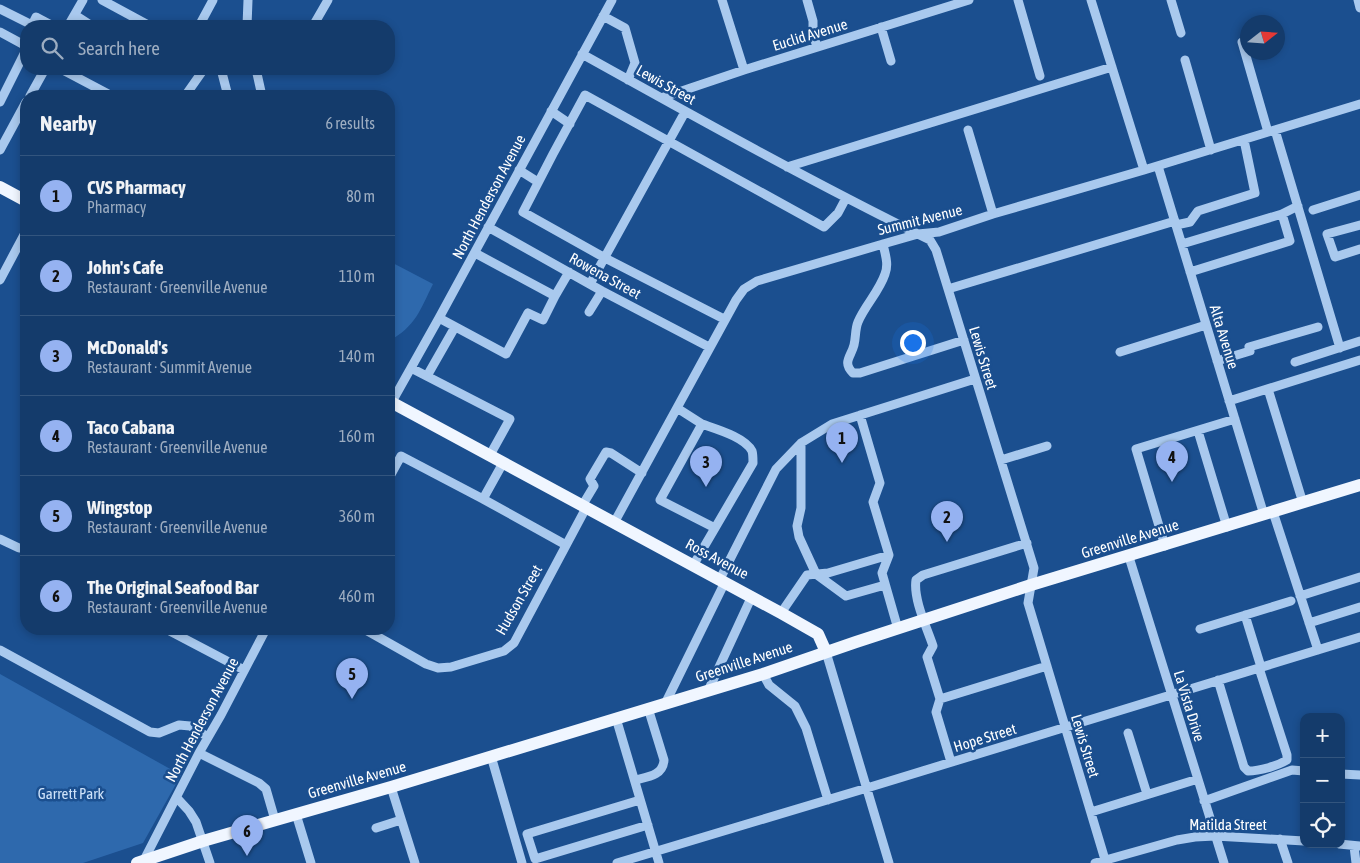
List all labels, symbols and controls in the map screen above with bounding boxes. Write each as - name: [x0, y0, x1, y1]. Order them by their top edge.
- street label: Euclid Avenue: [770, 15, 849, 54]
- north arrow: [1240, 15, 1285, 60]
- search box: [20, 20, 395, 75]
- icon: search: [38, 34, 66, 62]
- text: Search here: [78, 37, 160, 59]
- street label: Lewis Street: [634, 61, 699, 108]
- text: Nearby: [40, 111, 96, 135]
- text: 6 results: [325, 114, 375, 132]
- street label: North Henderson Avenue: [449, 132, 529, 262]
- text: CVS Pharmacy: [87, 176, 186, 198]
- text: 1: [52, 187, 60, 205]
- text: 80 m: [346, 187, 375, 205]
- text: Pharmacy: [87, 198, 146, 216]
- street label: Summit Avenue: [876, 201, 964, 238]
- street label: Rowena Street: [566, 249, 644, 302]
- text: John's Cafe: [87, 256, 164, 278]
- text: 2: [52, 267, 60, 285]
- text: 110 m: [339, 267, 375, 285]
- text: Restaurant · Greenville Avenue: [87, 278, 267, 296]
- street label: Alta Avenue: [1207, 303, 1242, 371]
- street label: Lewis Street: [966, 324, 1001, 391]
- your location: [900, 330, 926, 356]
- text: McDonald's: [87, 336, 168, 358]
- text: 3: [52, 347, 60, 365]
- text: 140 m: [339, 347, 375, 365]
- text: Restaurant · Summit Avenue: [87, 358, 252, 376]
- text: Taco Cabana: [87, 416, 175, 438]
- pin: 1: [826, 422, 858, 463]
- text: 4: [52, 427, 60, 445]
- text: 160 m: [339, 427, 375, 445]
- text: Restaurant · Greenville Avenue: [87, 438, 267, 456]
- pin: 4: [1156, 441, 1188, 482]
- pin: 3: [690, 446, 722, 487]
- text: Wingstop: [87, 496, 152, 518]
- pin: 2: [931, 501, 963, 542]
- text: 5: [52, 507, 60, 525]
- text: 360 m: [339, 507, 375, 525]
- street label: Greenville Avenue: [1079, 516, 1181, 561]
- text: Restaurant · Greenville Avenue: [87, 518, 267, 536]
- street label: Ross Avenue: [683, 535, 752, 582]
- street label: Hudson Street: [492, 562, 545, 638]
- text: The Original Seafood Bar: [87, 576, 258, 598]
- text: 6: [52, 587, 60, 605]
- text: 460 m: [339, 587, 375, 605]
- text: Restaurant · Greenville Avenue: [87, 598, 267, 616]
- street label: Greenville Avenue: [693, 638, 795, 685]
- street label: North Henderson Avenue: [162, 655, 242, 785]
- pin: 5: [336, 658, 368, 699]
- street label: La Vista Drive: [1171, 668, 1208, 744]
- street label: Lewis Street: [1068, 712, 1103, 779]
- map controls: [1300, 713, 1345, 848]
- button: +: [1300, 713, 1345, 758]
- street label: Hope Street: [951, 720, 1018, 755]
- street label: Greenville Avenue: [306, 757, 408, 802]
- button: −: [1300, 758, 1345, 803]
- park label: Garrett Park: [38, 785, 105, 802]
- button: locate: [1300, 803, 1345, 848]
- pin: 6: [231, 815, 263, 856]
- street label: Matilda Street: [1189, 816, 1267, 833]

